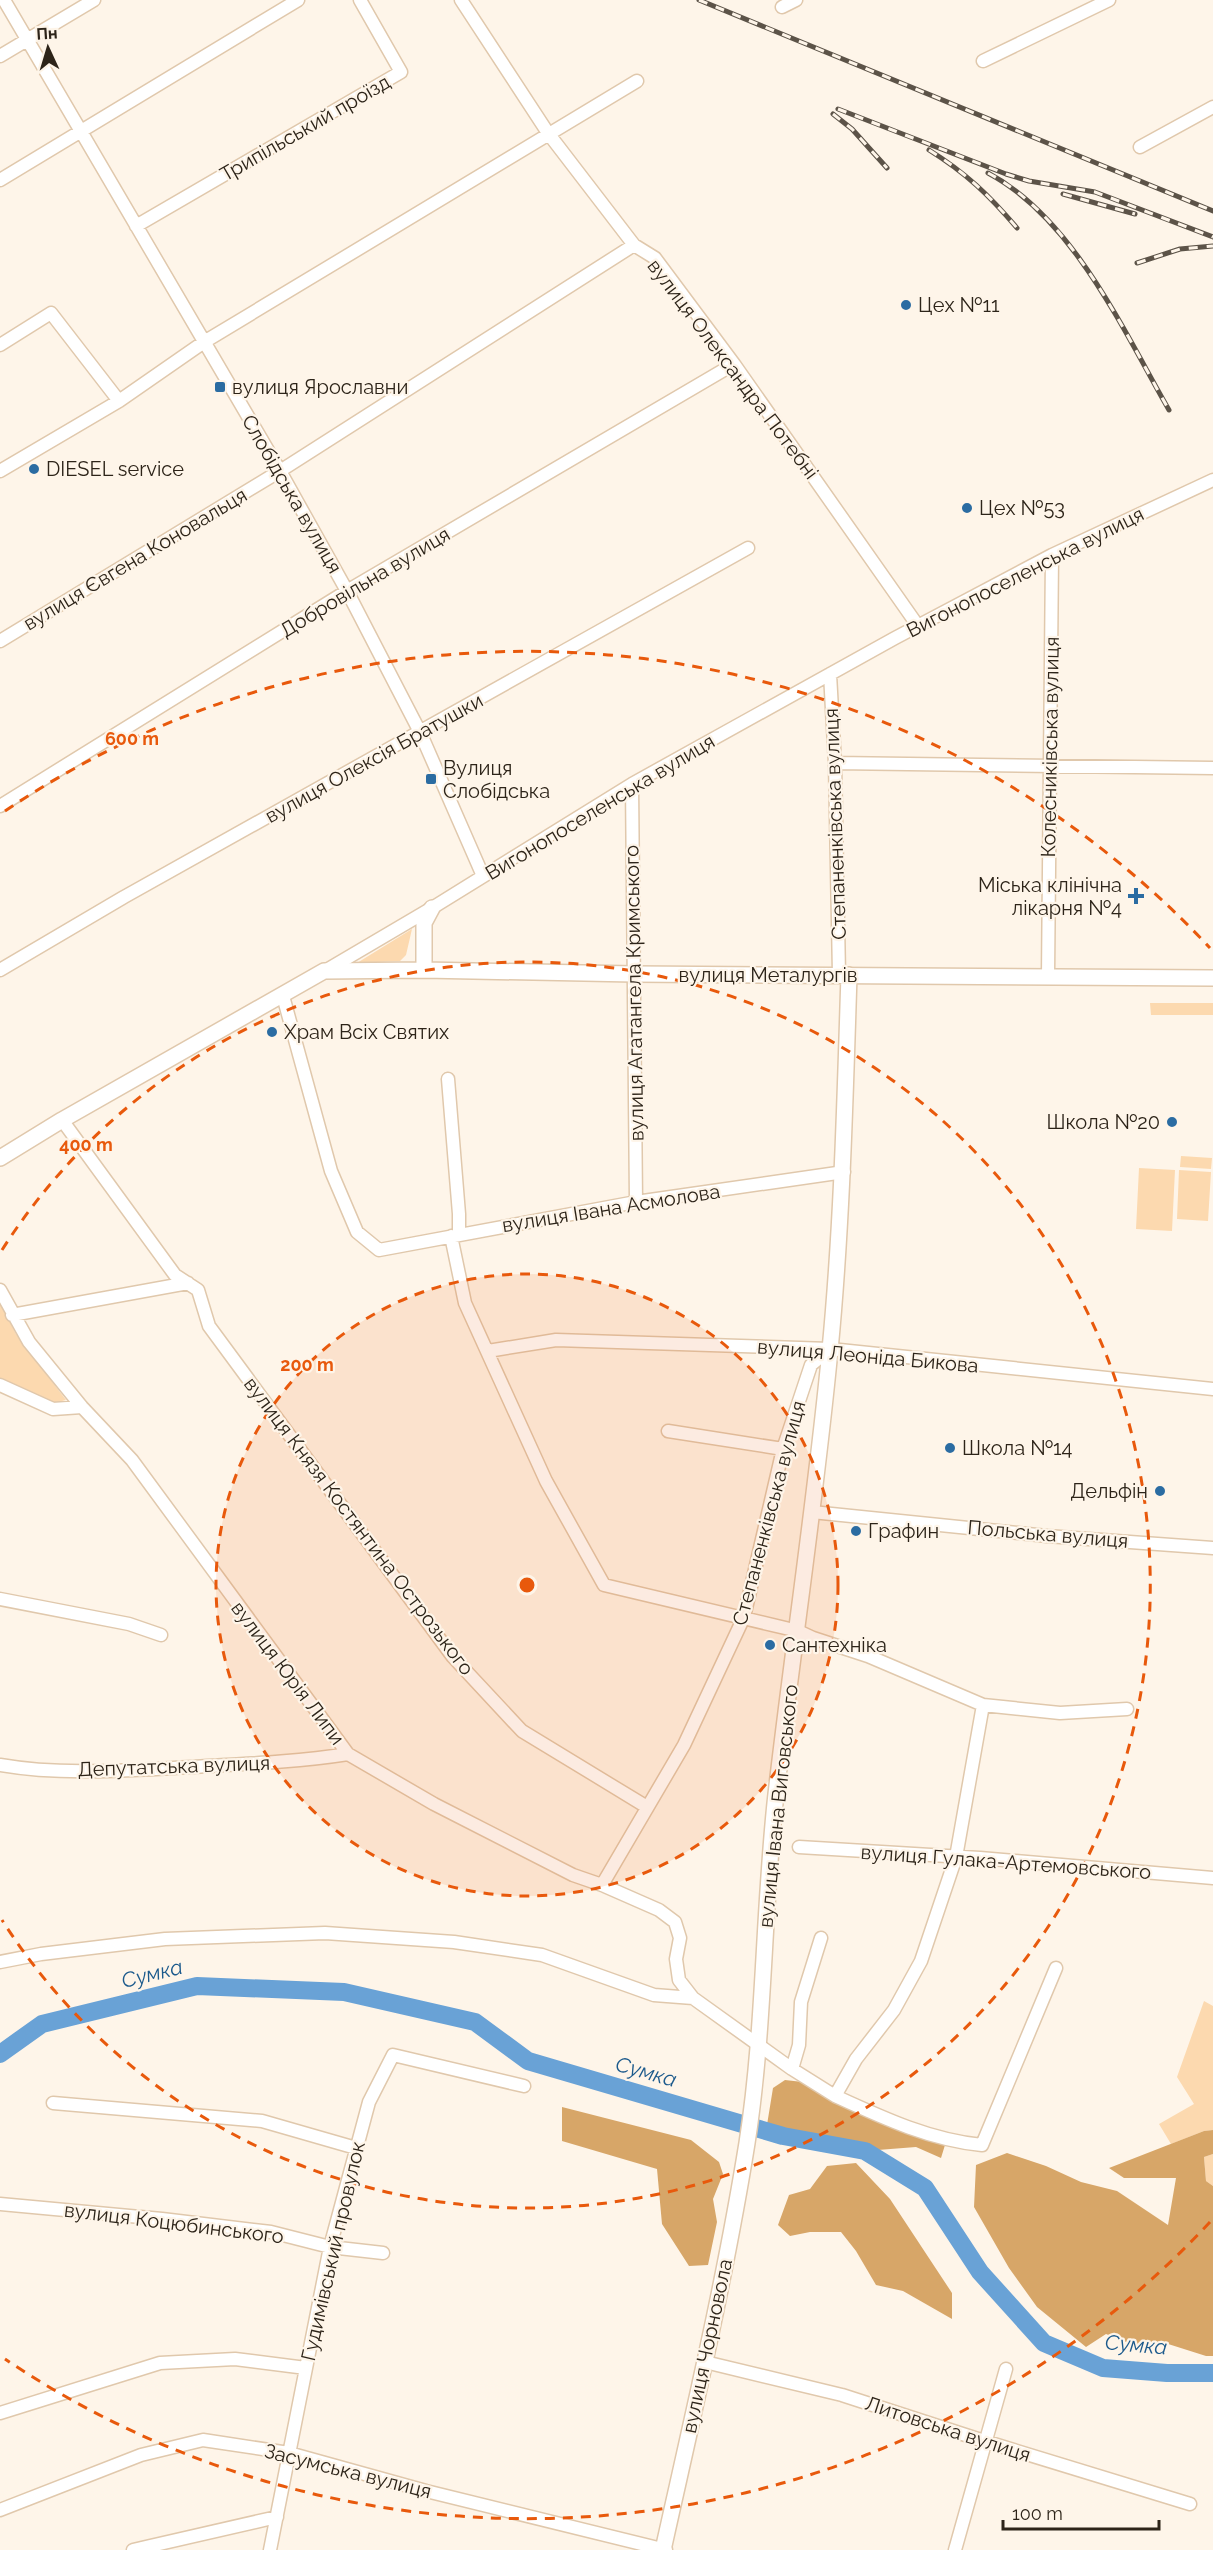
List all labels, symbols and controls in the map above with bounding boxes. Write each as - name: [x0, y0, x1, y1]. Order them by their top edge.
- north arrow: [18, 18, 78, 78]
- text: Пн: [36, 23, 58, 44]
- street label: Трипільський проїзд: [216, 69, 395, 186]
- street label: вулиця Олександра Потебні: [642, 254, 824, 484]
- place label: Цех №11: [918, 293, 1000, 317]
- marker: Цех №11: [899, 298, 913, 312]
- place label: вулиця Ярославни: [232, 375, 408, 399]
- marker: вулиця Ярославни: [213, 380, 227, 394]
- street label: Слобідська вулиця: [237, 411, 347, 577]
- place label: DIESEL service: [46, 457, 184, 481]
- marker: DIESEL service: [27, 462, 41, 476]
- street label: вулиця Євгена Коновальця: [19, 483, 251, 635]
- place label: Цех №53: [979, 496, 1065, 520]
- marker: Цех №53: [960, 501, 974, 515]
- street label: Вигонопоселенська вулиця: [902, 502, 1148, 642]
- street label: Добровільна вулиця: [276, 522, 454, 642]
- street label: Колесниківська вулиця: [1036, 636, 1064, 858]
- street label: вулиця Олексія Братушки: [261, 688, 487, 828]
- street label: Степаненківська вулиця: [819, 708, 851, 940]
- text: 600 m: [105, 728, 159, 749]
- street label: Вигонопоселенська вулиця: [481, 729, 719, 885]
- place label: Вулиця Слобідська: [443, 756, 550, 803]
- marker: Вулиця Слобідська: [424, 772, 438, 786]
- street label: вулиця Агатангела Кримського: [619, 845, 649, 1141]
- place label: Міська клінічна лікарня №4: [978, 873, 1122, 920]
- marker: Міська клінічна лікарня №4: [1127, 887, 1145, 905]
- street label: вулиця Металургів: [678, 963, 858, 987]
- place label: Храм Всіх Святих: [284, 1020, 449, 1044]
- marker: Храм Всіх Святих: [265, 1025, 279, 1039]
- place label: Школа №20: [1046, 1110, 1160, 1134]
- marker: Школа №20: [1165, 1115, 1179, 1129]
- text: 400 m: [59, 1134, 113, 1155]
- street label: вулиця Івана Асмолова: [500, 1179, 722, 1237]
- street label: вулиця Леоніда Бикова: [756, 1334, 980, 1378]
- text: 200 m: [280, 1354, 334, 1375]
- street label: вулиця Князя Костянтина Острозького: [239, 1372, 479, 1680]
- street label: Степаненківська вулиця: [727, 1398, 811, 1628]
- place label: Школа №14: [962, 1436, 1072, 1460]
- marker: Школа №14: [943, 1441, 957, 1455]
- place label: Дельфін: [1070, 1479, 1148, 1503]
- marker: Дельфін: [1153, 1484, 1167, 1498]
- street label: Польська вулиця: [967, 1515, 1129, 1553]
- place label: Графин: [868, 1519, 939, 1543]
- marker: Графин: [849, 1524, 863, 1538]
- centre of rings: [517, 1575, 537, 1595]
- street label: вулиця Юрія Липи: [226, 1597, 350, 1749]
- place label: Сантехніка: [782, 1633, 887, 1657]
- marker: Сантехніка: [763, 1638, 777, 1652]
- street label: вулиця Івана Виговського: [753, 1683, 803, 1929]
- street label: Депутатська вулиця: [77, 1751, 271, 1781]
- street label: вулиця Гулака-Артемовського: [860, 1840, 1152, 1884]
- water label: Сумка: [119, 1954, 185, 1993]
- water label: Сумка: [613, 2051, 680, 2092]
- street label: Гудимівський провулок: [296, 2139, 370, 2363]
- street label: вулиця Коцюбинського: [63, 2198, 285, 2248]
- street label: вулиця Чорновола: [677, 2257, 737, 2435]
- water label: Сумка: [1104, 2329, 1168, 2360]
- street label: Литовська вулиця: [862, 2391, 1034, 2467]
- street label: Засумська вулиця: [262, 2439, 434, 2503]
- scale bar: [1003, 2493, 1159, 2531]
- text: 100 m: [1012, 2503, 1063, 2524]

